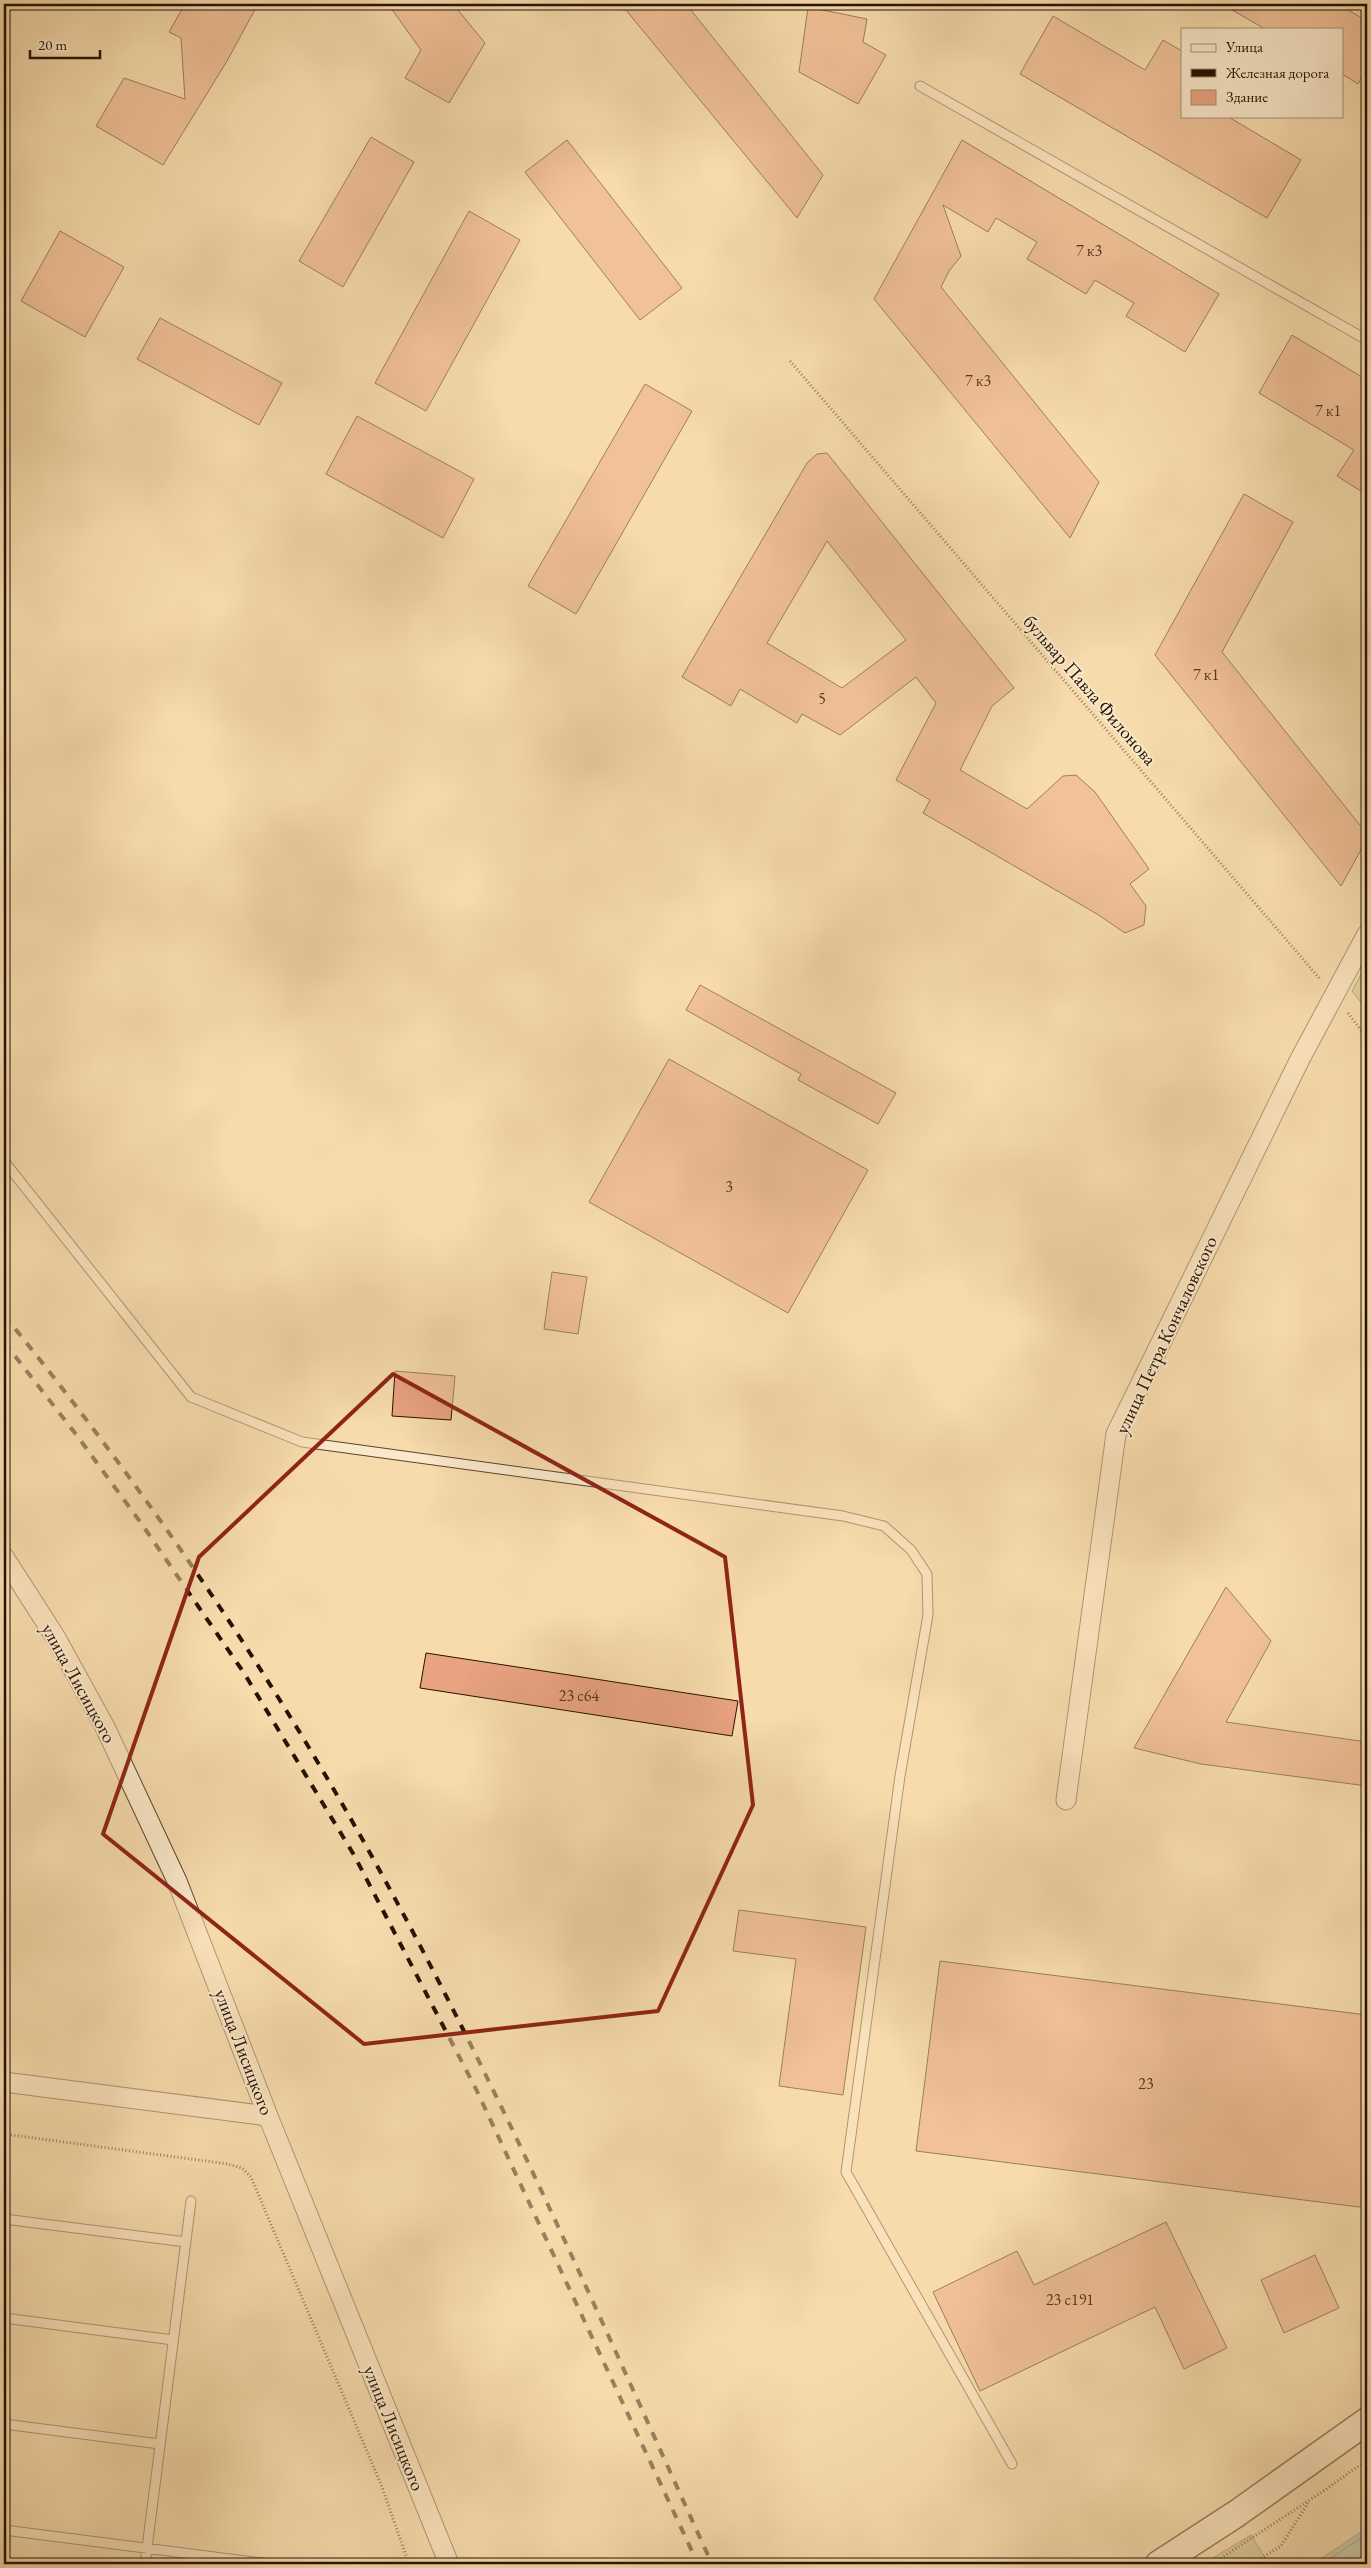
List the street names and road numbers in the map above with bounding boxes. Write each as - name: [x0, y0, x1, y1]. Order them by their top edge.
- street label: бульвар Павла Филонова: [1018, 609, 1163, 771]
- street label: улица Петра Кончаловского: [1109, 1232, 1223, 1438]
- street label: улица Лисицкого: [36, 1619, 122, 1747]
- street label: улица Лисицкого: [208, 1985, 280, 2119]
- street label: улица Лисицкого: [357, 2362, 431, 2494]

